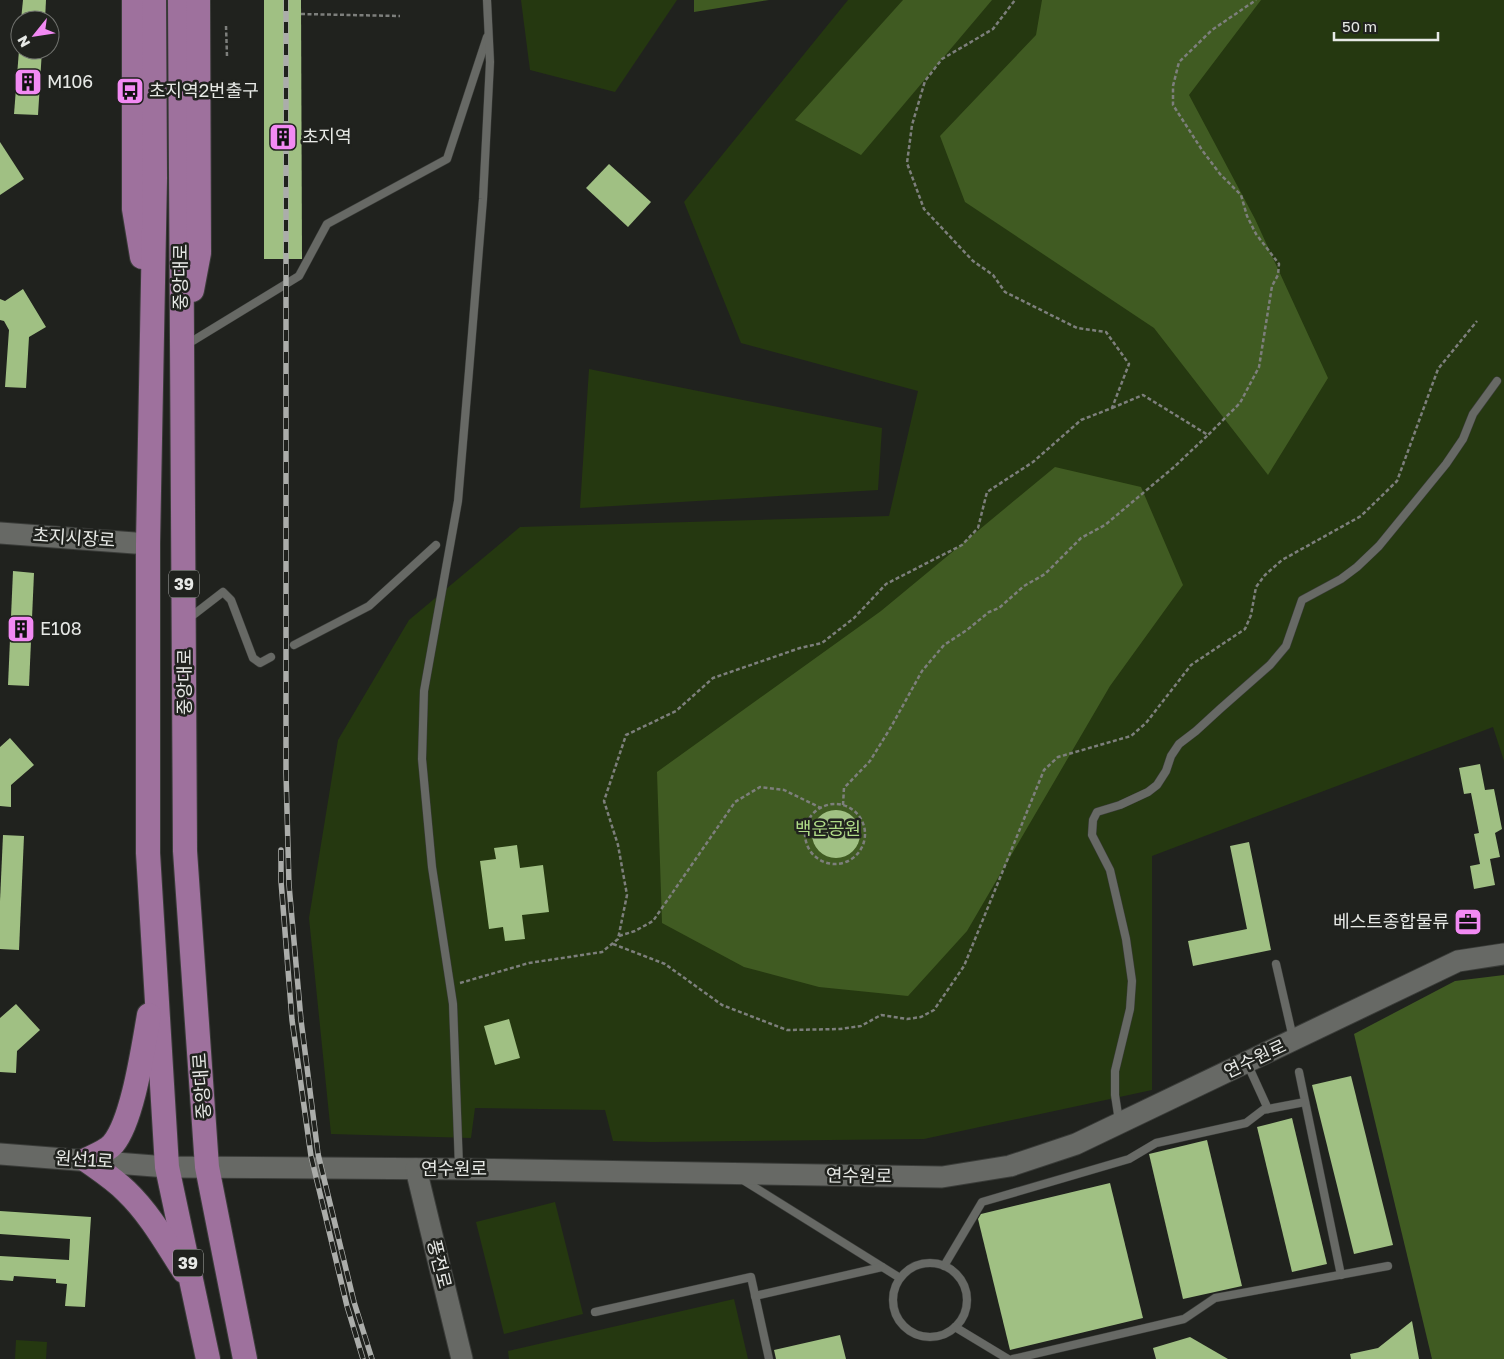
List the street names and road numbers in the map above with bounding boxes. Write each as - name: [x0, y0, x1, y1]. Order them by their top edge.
- street label: 중앙대로: [169, 244, 191, 310]
- street label: 초지시장로: [32, 523, 116, 551]
- road number: 39: [169, 570, 199, 598]
- street label: 중앙대로: [173, 649, 195, 715]
- street label: 연수원로: [1220, 1034, 1289, 1082]
- street label: 중앙대로: [188, 1052, 214, 1120]
- street label: 원선1로: [54, 1146, 114, 1172]
- street label: 연수원로: [421, 1157, 487, 1179]
- street label: 연수원로: [826, 1163, 892, 1187]
- street label: 풍전로: [423, 1237, 457, 1291]
- road number: 39: [173, 1250, 203, 1276]

